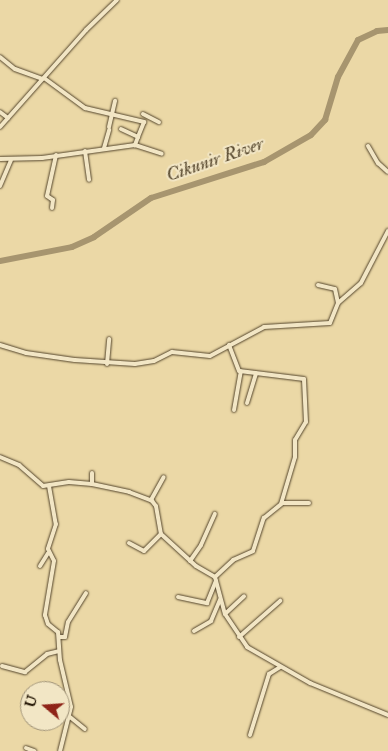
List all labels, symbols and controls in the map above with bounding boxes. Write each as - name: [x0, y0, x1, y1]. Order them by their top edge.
- water label: Cikunir River: [163, 133, 267, 187]
- north arrow: [20, 681, 70, 731]
- text: U: [21, 693, 41, 710]

